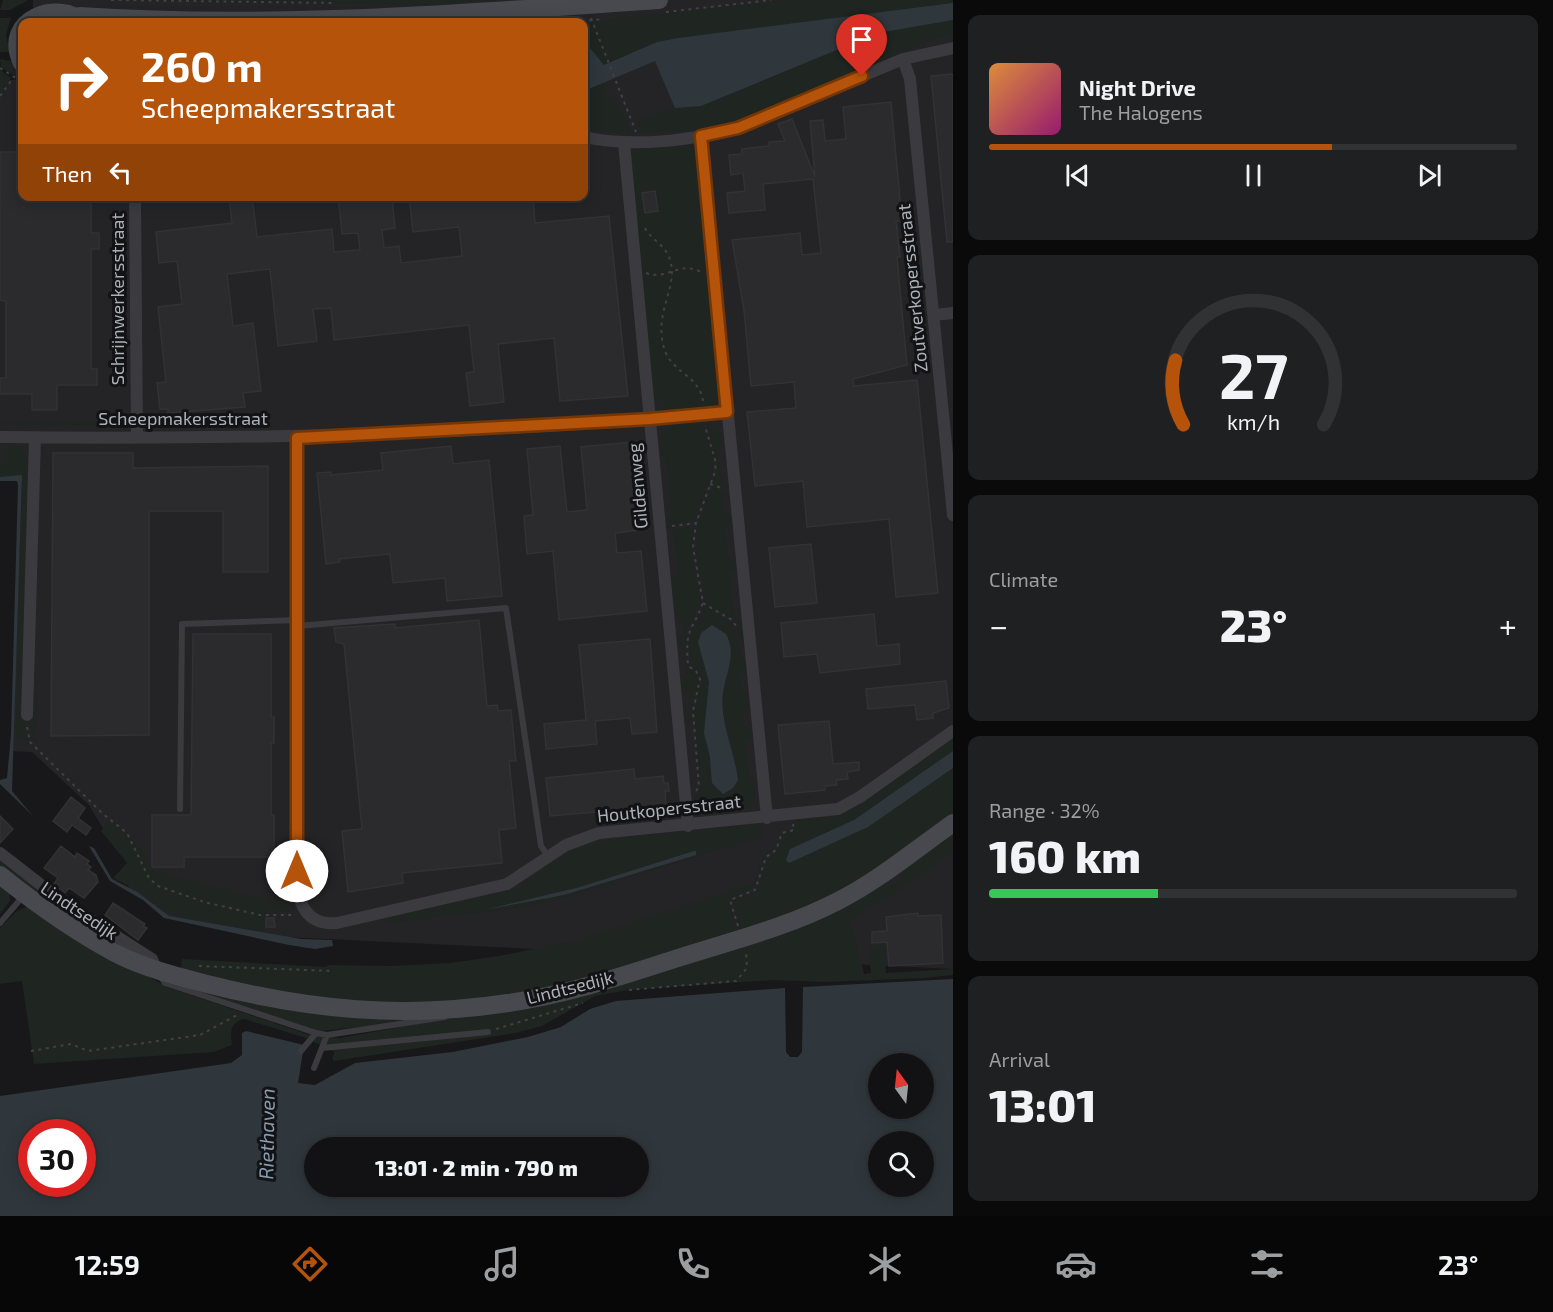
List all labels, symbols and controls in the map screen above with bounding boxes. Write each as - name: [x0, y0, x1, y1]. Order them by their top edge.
- pin: [836, 14, 887, 76]
- icon: arrive: [845, 23, 878, 56]
- text: 260 m: [141, 40, 263, 90]
- icon: right: [42, 42, 120, 120]
- text: Night Drive: [1079, 74, 1196, 100]
- text: Scheepmakersstraat: [141, 91, 395, 123]
- text: The Halogens: [1079, 100, 1203, 124]
- icon: left: [104, 156, 137, 189]
- icon: previous: [1061, 159, 1094, 192]
- icon: pause: [1237, 159, 1270, 192]
- icon: next: [1413, 159, 1446, 192]
- text: Then: [42, 160, 92, 186]
- street label: Zoutverkopersstraat: [892, 203, 932, 373]
- street label: Schrijnwerkersstraat: [106, 213, 128, 385]
- text: 27: [1218, 337, 1288, 412]
- street label: Scheepmakersstraat: [98, 407, 268, 429]
- text: km/h: [1226, 409, 1280, 434]
- street label: Gildenweg: [622, 442, 652, 530]
- text: Climate: [989, 567, 1058, 591]
- text: 23°: [1220, 597, 1287, 651]
- text: −: [989, 605, 1008, 645]
- text: +: [1499, 605, 1517, 645]
- street label: Houtkopersstraat: [596, 789, 742, 827]
- text: Range · 32%: [989, 798, 1100, 822]
- text: 160 km: [989, 828, 1141, 882]
- position arrow: [265, 839, 329, 903]
- street label: Lindtsedijk: [37, 876, 122, 944]
- street label: Lindtsedijk: [524, 966, 615, 1008]
- text: Arrival: [989, 1047, 1050, 1071]
- north arrow: [868, 1053, 934, 1119]
- map controls: [868, 1053, 934, 1197]
- text: 13:01: [989, 1077, 1097, 1131]
- water label: Riethaven: [253, 1088, 279, 1180]
- speed limit sign: 30: [18, 1119, 96, 1197]
- button: search: [868, 1131, 934, 1197]
- text: 13:01 · 2 min · 790 m: [375, 1154, 578, 1180]
- icon: directions: [289, 1243, 331, 1285]
- icon: music: [481, 1243, 523, 1285]
- icon: phone: [672, 1243, 714, 1285]
- icon: climate: [864, 1243, 906, 1285]
- icon: car: [1055, 1243, 1097, 1285]
- icon: filters: [1246, 1243, 1288, 1285]
- text: 12:59: [75, 1248, 140, 1280]
- text: 23°: [1438, 1248, 1478, 1280]

